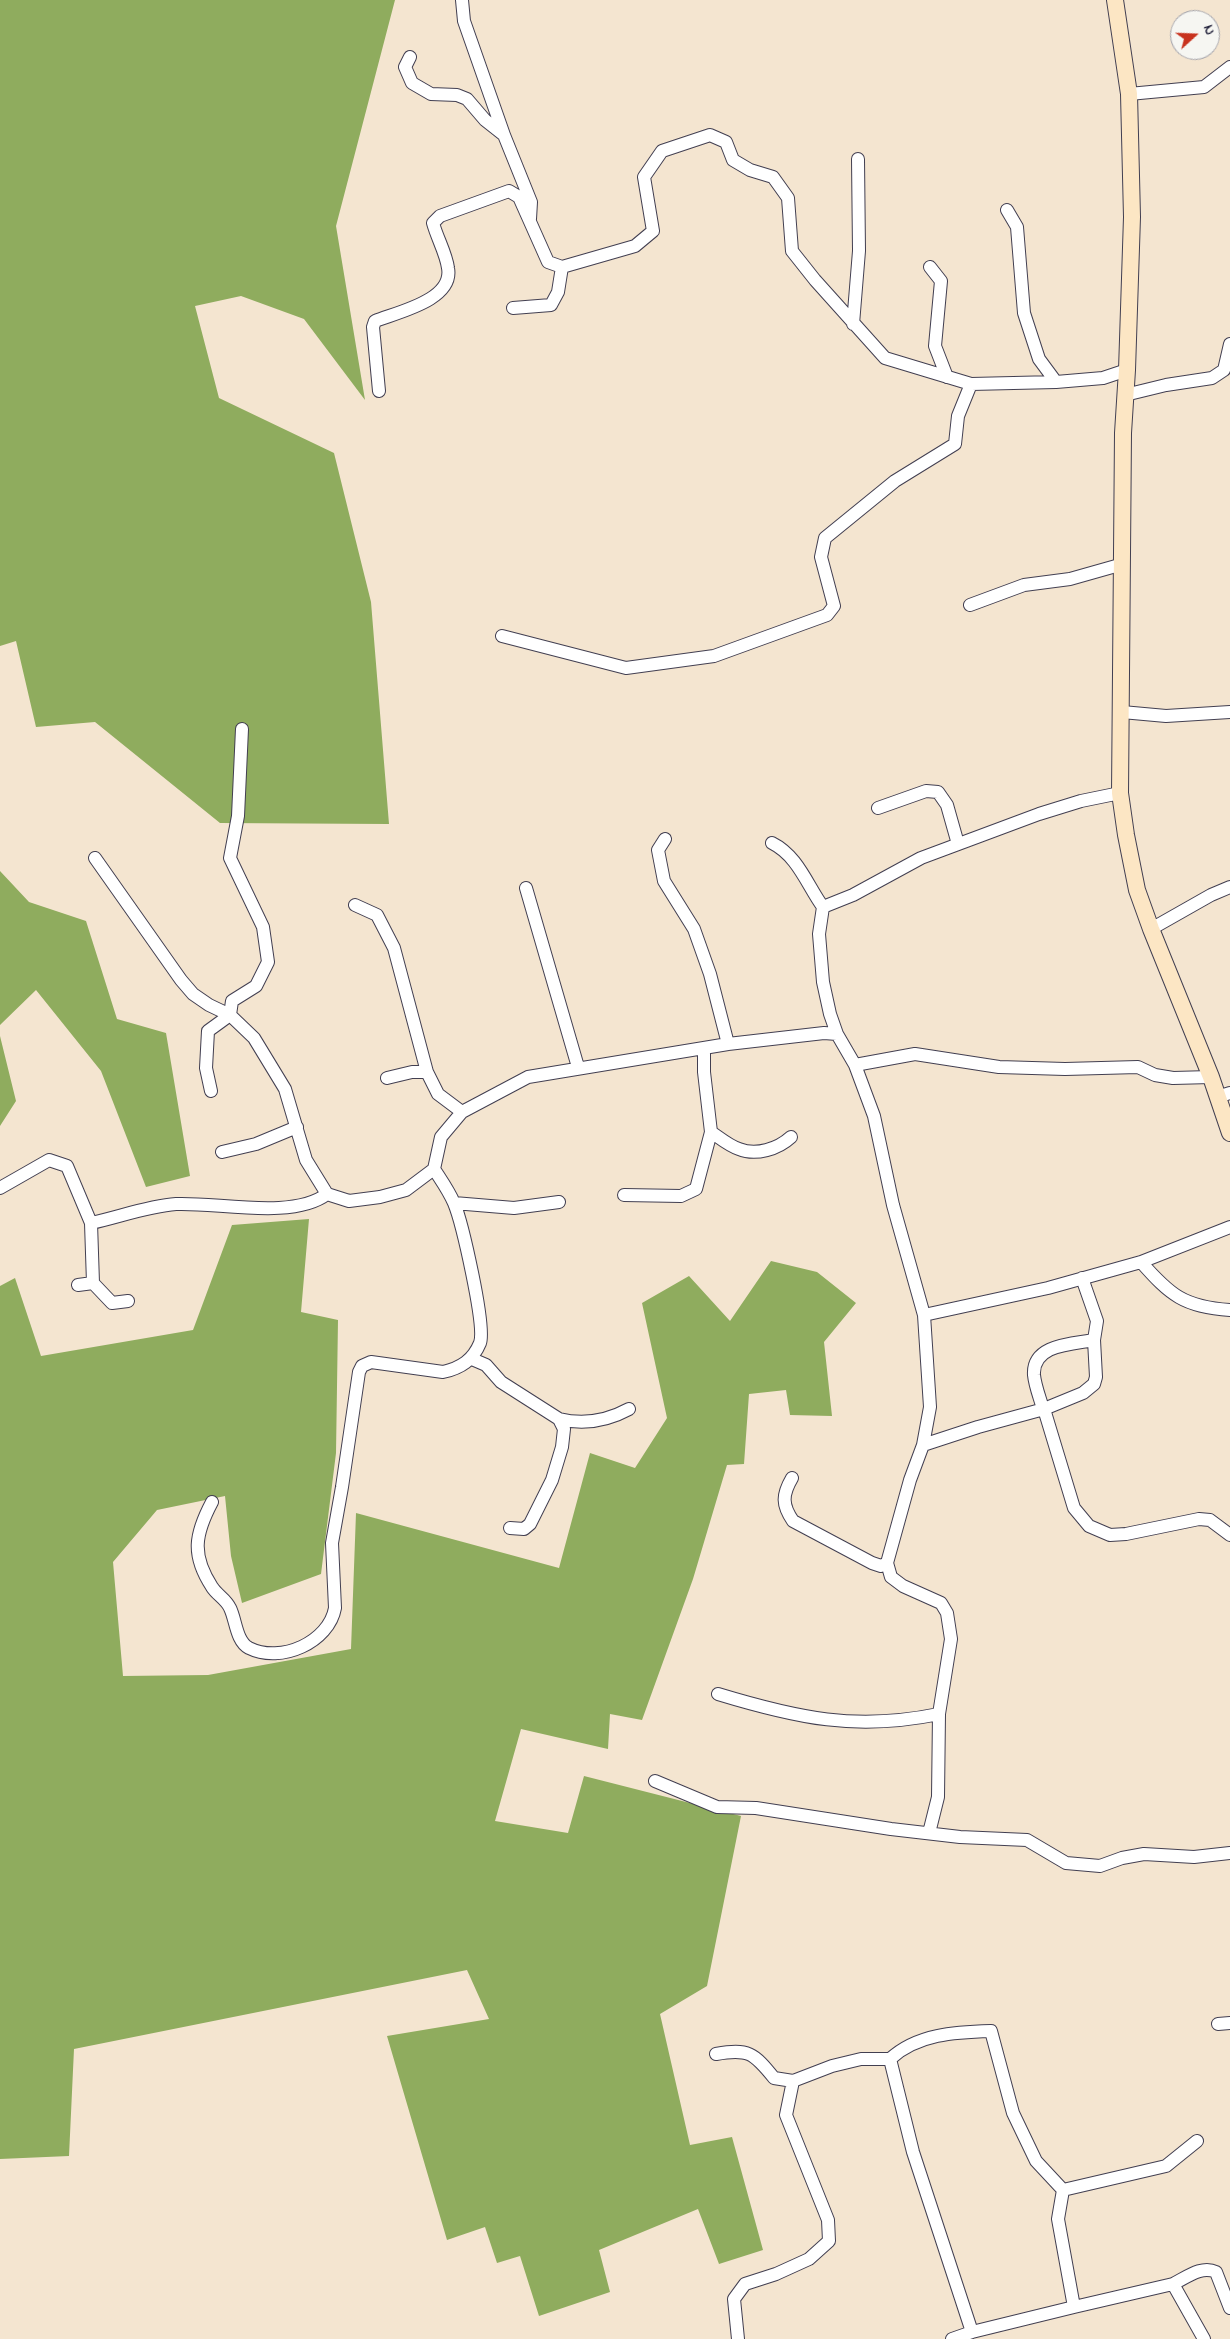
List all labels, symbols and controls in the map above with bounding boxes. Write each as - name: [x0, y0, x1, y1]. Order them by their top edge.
- north arrow: [1170, 10, 1220, 60]
- text: N: [1197, 22, 1220, 38]

